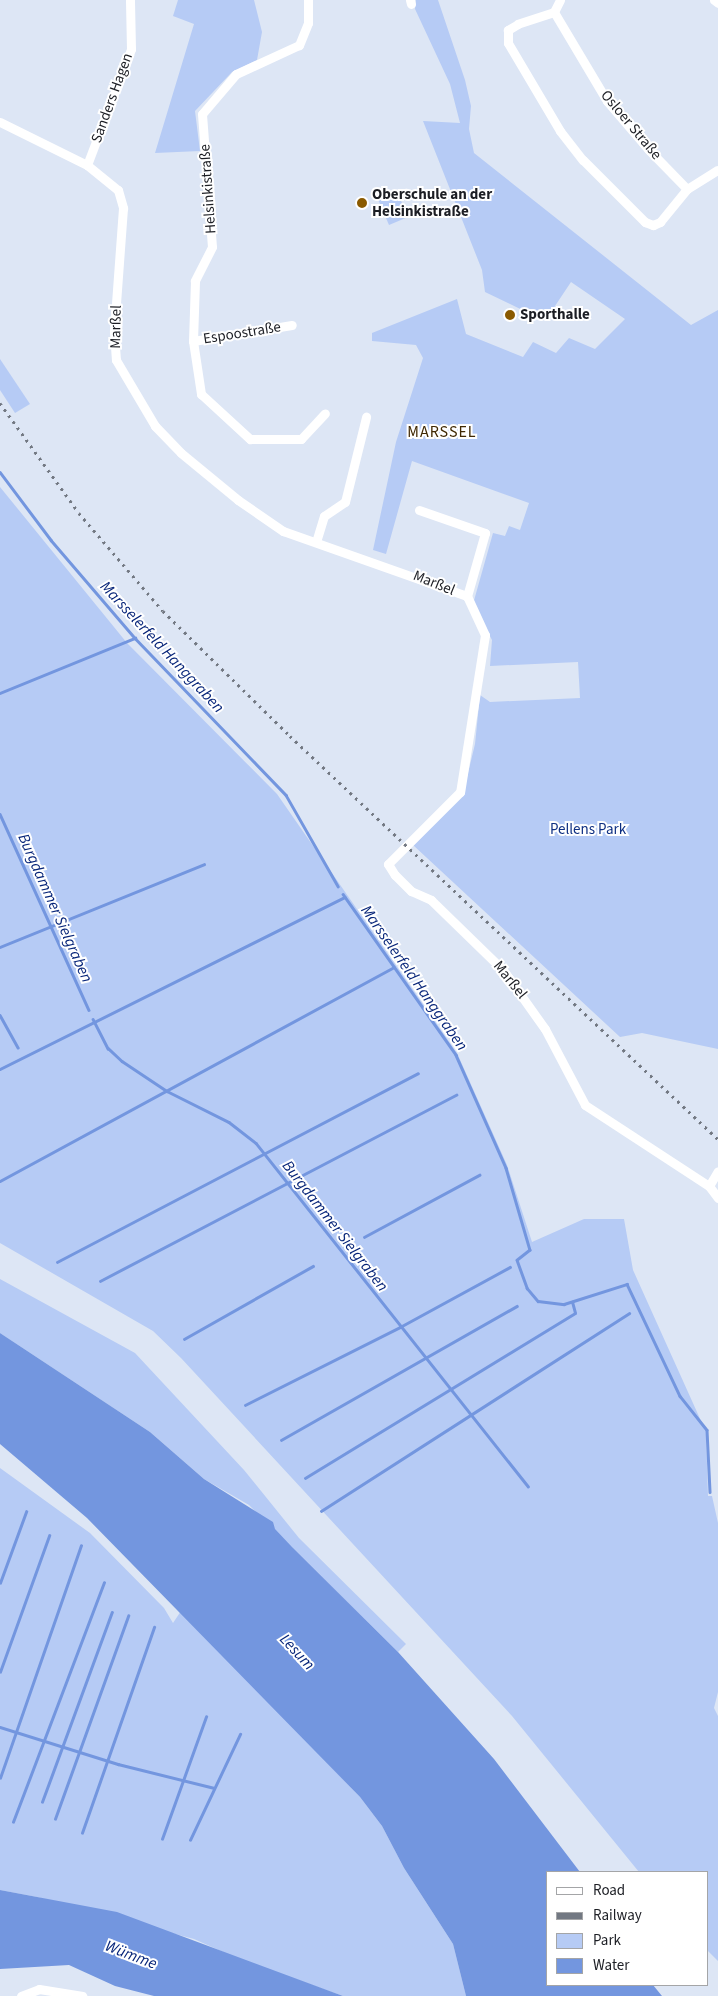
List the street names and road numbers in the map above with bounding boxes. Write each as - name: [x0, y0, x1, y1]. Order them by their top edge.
- street label: Sanders Hagen: [87, 51, 137, 145]
- street label: Osloer Straße: [597, 87, 665, 163]
- street label: Helsinkistraße: [196, 144, 220, 234]
- street label: Marßel: [107, 305, 125, 349]
- street label: Espoostraße: [202, 318, 282, 348]
- street label: Marßel: [410, 566, 458, 600]
- street label: Marßel: [489, 957, 531, 1003]

